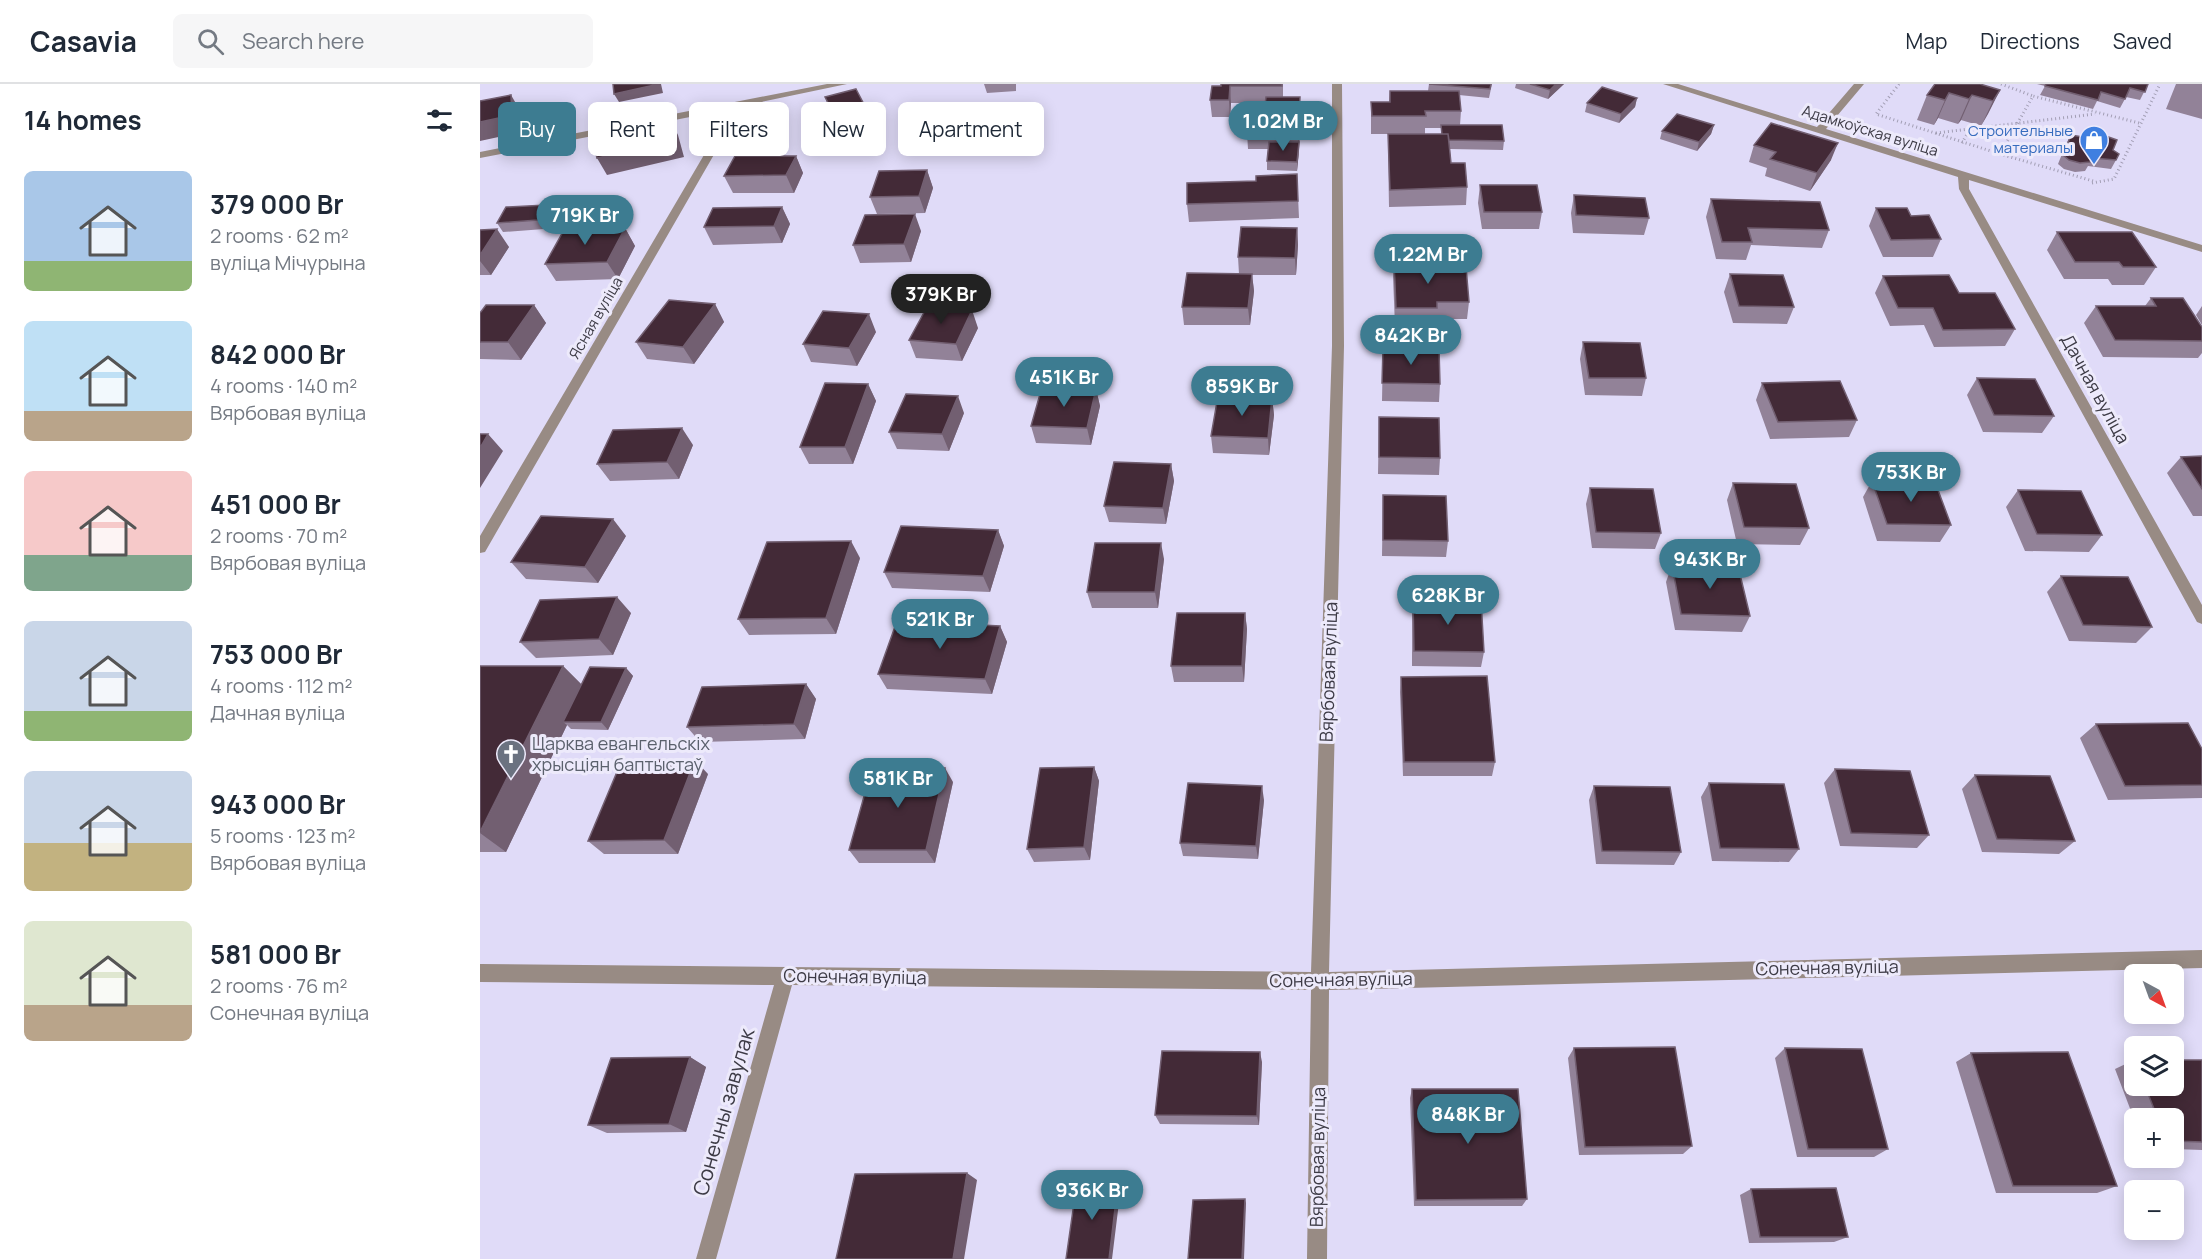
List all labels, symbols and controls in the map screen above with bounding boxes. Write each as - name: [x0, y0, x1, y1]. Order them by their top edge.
- search box: [173, 14, 593, 68]
- text: Casavia: [30, 22, 137, 60]
- icon: search: [194, 25, 227, 58]
- text: Search here: [242, 26, 364, 56]
- text: Map: [1906, 27, 1947, 55]
- text: Directions: [1980, 27, 2080, 55]
- text: Saved: [2113, 27, 2172, 55]
- street label: Адамкоўская вуліца: [1799, 100, 1941, 161]
- pin: 1.02M Br: [1221, 101, 1345, 152]
- text: 14 homes: [24, 102, 142, 138]
- chip: Buy: [498, 102, 576, 156]
- chip: Rent: [588, 102, 677, 156]
- chip: Filters: [689, 102, 789, 156]
- chip: New: [801, 102, 886, 156]
- chip: Apartment: [898, 102, 1044, 156]
- icon: filters: [423, 104, 456, 137]
- text: 1.02M Br: [1243, 107, 1323, 134]
- place label: Строительные материалы: [1968, 120, 2073, 158]
- shop icon: Строительные материалы: [2078, 124, 2110, 166]
- text: 379 000 Br: [210, 186, 344, 222]
- icon: home: [72, 195, 144, 267]
- pin: 719K Br: [530, 195, 640, 246]
- text: 719K Br: [551, 201, 620, 228]
- text: 2 rooms · 62 m²: [210, 222, 349, 249]
- pin: 1.22M Br: [1366, 234, 1490, 285]
- text: 1.22M Br: [1388, 240, 1468, 267]
- text: вуліца Мічурына: [210, 249, 366, 276]
- street label: Ясная вуліца: [564, 273, 628, 363]
- pin: 379K Br: [886, 274, 996, 325]
- text: 379K Br: [905, 280, 977, 307]
- pin: 842K Br: [1356, 315, 1466, 366]
- text: 842K Br: [1374, 321, 1448, 348]
- street label: Дачная вуліца: [2056, 329, 2136, 448]
- text: 842 000 Br: [210, 336, 346, 372]
- icon: home: [72, 345, 144, 417]
- pin: 451K Br: [1009, 357, 1119, 408]
- text: 451K Br: [1029, 363, 1099, 390]
- pin: 859K Br: [1187, 366, 1297, 417]
- text: 4 rooms · 140 m²: [210, 372, 357, 399]
- text: 859K Br: [1205, 372, 1279, 399]
- text: Вярбовая вуліца: [210, 399, 366, 426]
- pin: 753K Br: [1856, 452, 1966, 503]
- text: 753K Br: [1875, 458, 1947, 485]
- text: 451 000 Br: [210, 486, 341, 522]
- icon: home: [72, 495, 144, 567]
- text: 2 rooms · 70 m²: [210, 522, 347, 549]
- pin: 943K Br: [1655, 539, 1765, 590]
- text: 943K Br: [1673, 545, 1747, 572]
- text: Вярбовая вуліца: [210, 549, 366, 576]
- pin: 628K Br: [1393, 575, 1503, 626]
- text: 628K Br: [1411, 581, 1485, 608]
- pin: 521K Br: [885, 599, 995, 650]
- street label: Вярбовая вуліца: [1314, 601, 1342, 743]
- text: 521K Br: [905, 605, 975, 632]
- text: 753 000 Br: [210, 636, 343, 672]
- icon: home: [72, 645, 144, 717]
- text: 4 rooms · 112 m²: [210, 672, 352, 699]
- text: Дачная вуліца: [210, 699, 345, 726]
- place label: Царква евангельскіх хрысціян баптыстаў: [532, 731, 710, 776]
- church icon: Царква евангельскіх хрысціян баптыстаў: [495, 738, 527, 780]
- pin: 581K Br: [843, 758, 953, 809]
- text: 581K Br: [863, 764, 933, 791]
- text: 943 000 Br: [210, 786, 346, 822]
- icon: home: [72, 795, 144, 867]
- text: 5 rooms · 123 m²: [210, 822, 355, 849]
- text: Вярбовая вуліца: [210, 849, 366, 876]
- text: 581 000 Br: [210, 936, 341, 972]
- icon: home: [72, 945, 144, 1017]
- street label: Сонечная вуліца: [1755, 954, 1899, 980]
- street label: Сонечная вуліца: [783, 963, 927, 989]
- north arrow: [2124, 964, 2184, 1024]
- map controls: [2124, 964, 2184, 1240]
- street label: Сонечная вуліца: [1269, 966, 1413, 992]
- text: 2 rooms · 76 m²: [210, 972, 347, 999]
- text: Сонечная вуліца: [210, 999, 369, 1026]
- street label: Сонечны завулак: [686, 1024, 760, 1199]
- button: layers: [2124, 1036, 2184, 1096]
- street label: Вярбовая вуліца: [1304, 1087, 1330, 1227]
- pin: 848K Br: [1413, 1094, 1523, 1145]
- text: 848K Br: [1431, 1100, 1505, 1127]
- button: +: [2124, 1108, 2184, 1168]
- pin: 936K Br: [1037, 1170, 1147, 1221]
- text: 936K Br: [1055, 1176, 1129, 1203]
- button: −: [2124, 1180, 2184, 1240]

